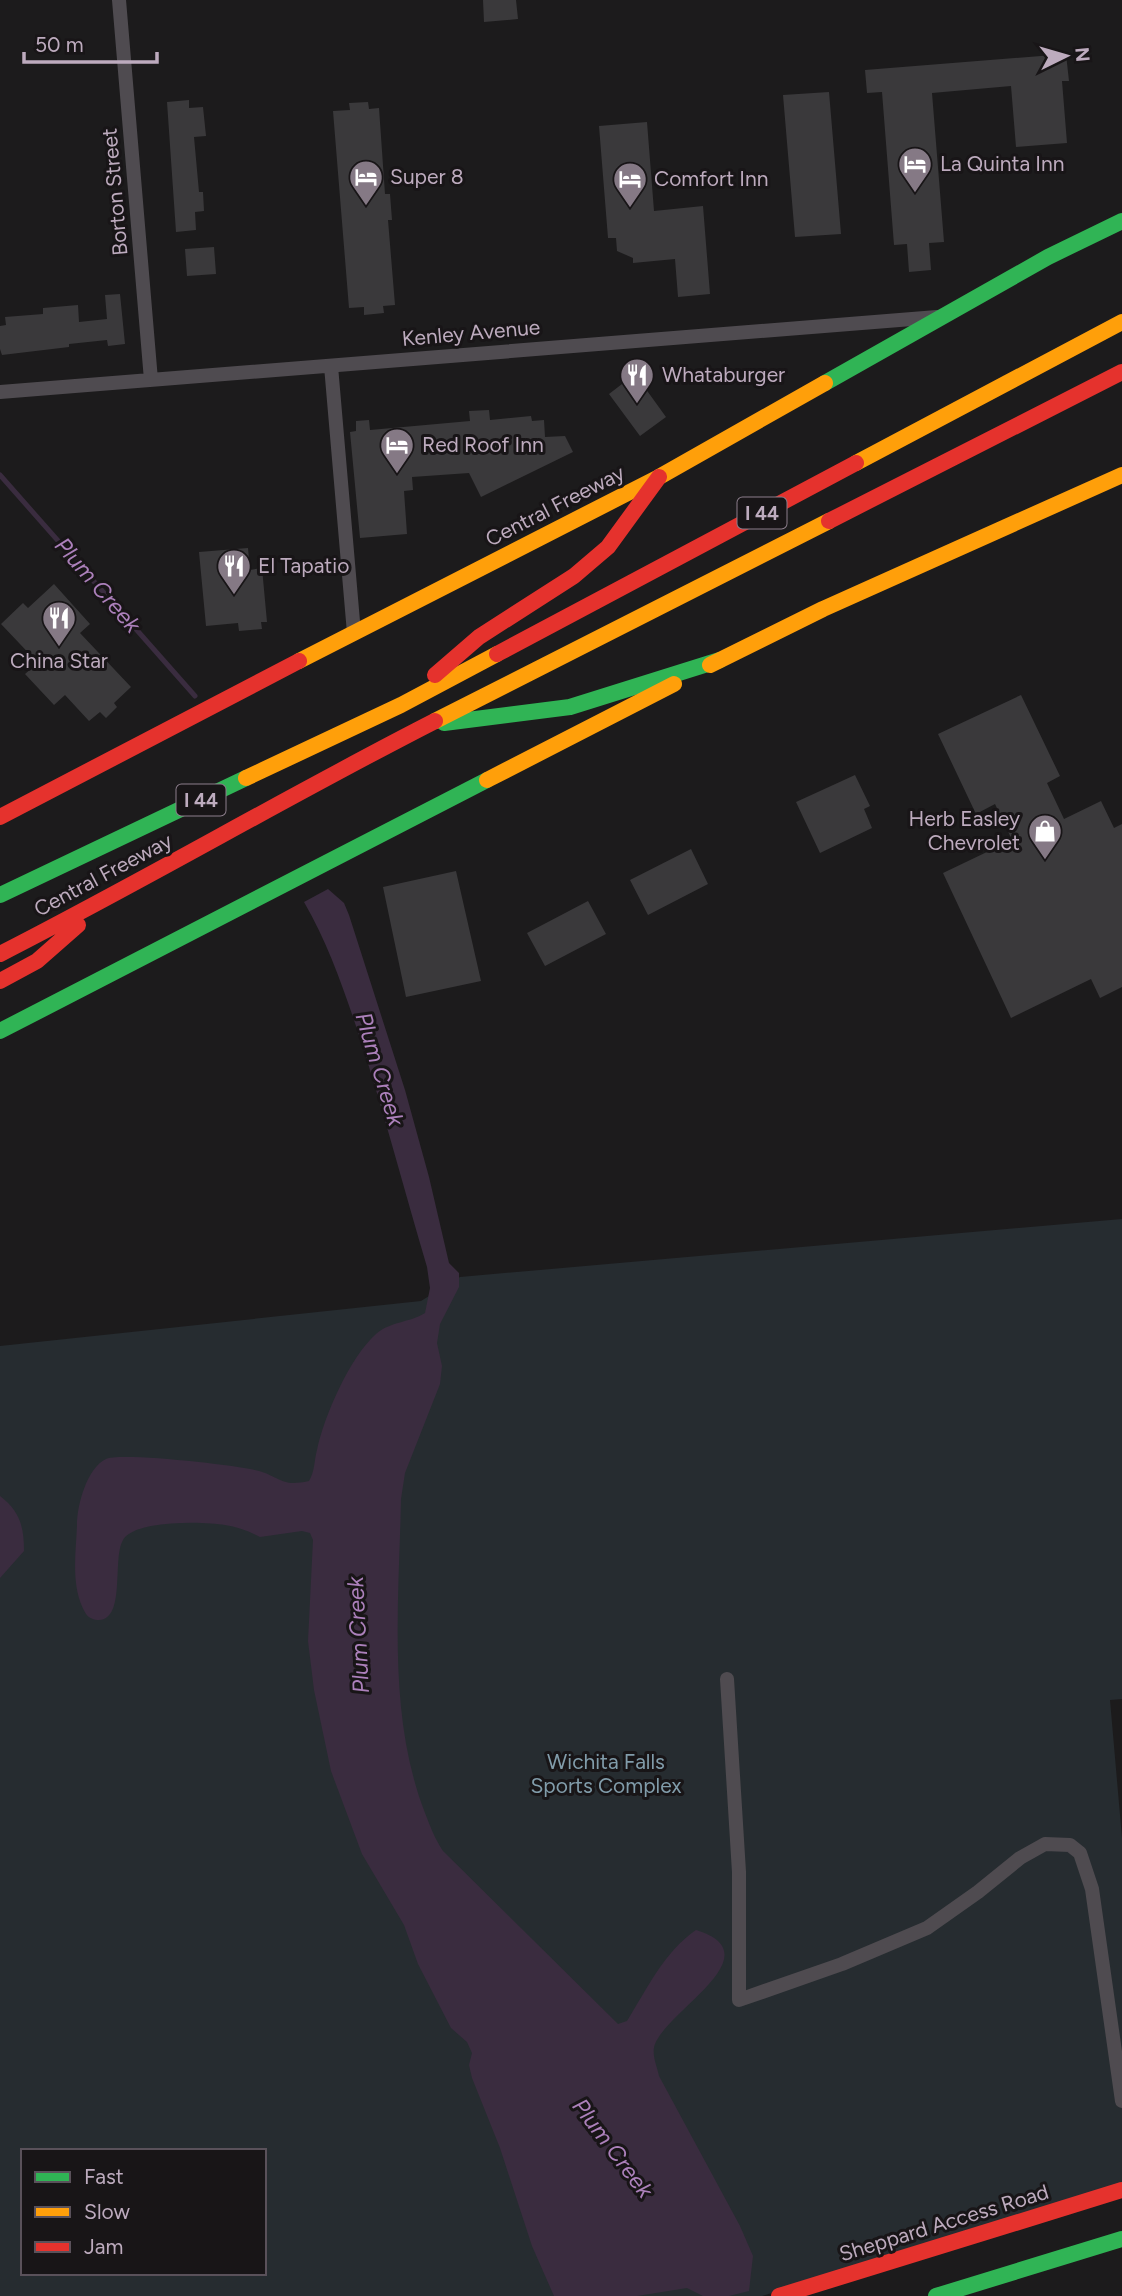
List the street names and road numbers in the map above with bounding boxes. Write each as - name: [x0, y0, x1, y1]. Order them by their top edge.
- street label: Borton Street: [96, 127, 133, 257]
- street label: Kenley Avenue: [401, 314, 541, 351]
- street label: Central Freeway: [481, 460, 628, 551]
- road number: I 44: [738, 498, 786, 528]
- road number: I 44: [176, 785, 226, 816]
- street label: Central Freeway: [30, 828, 176, 921]
- street label: Sheppard Access Road: [836, 2179, 1052, 2266]

